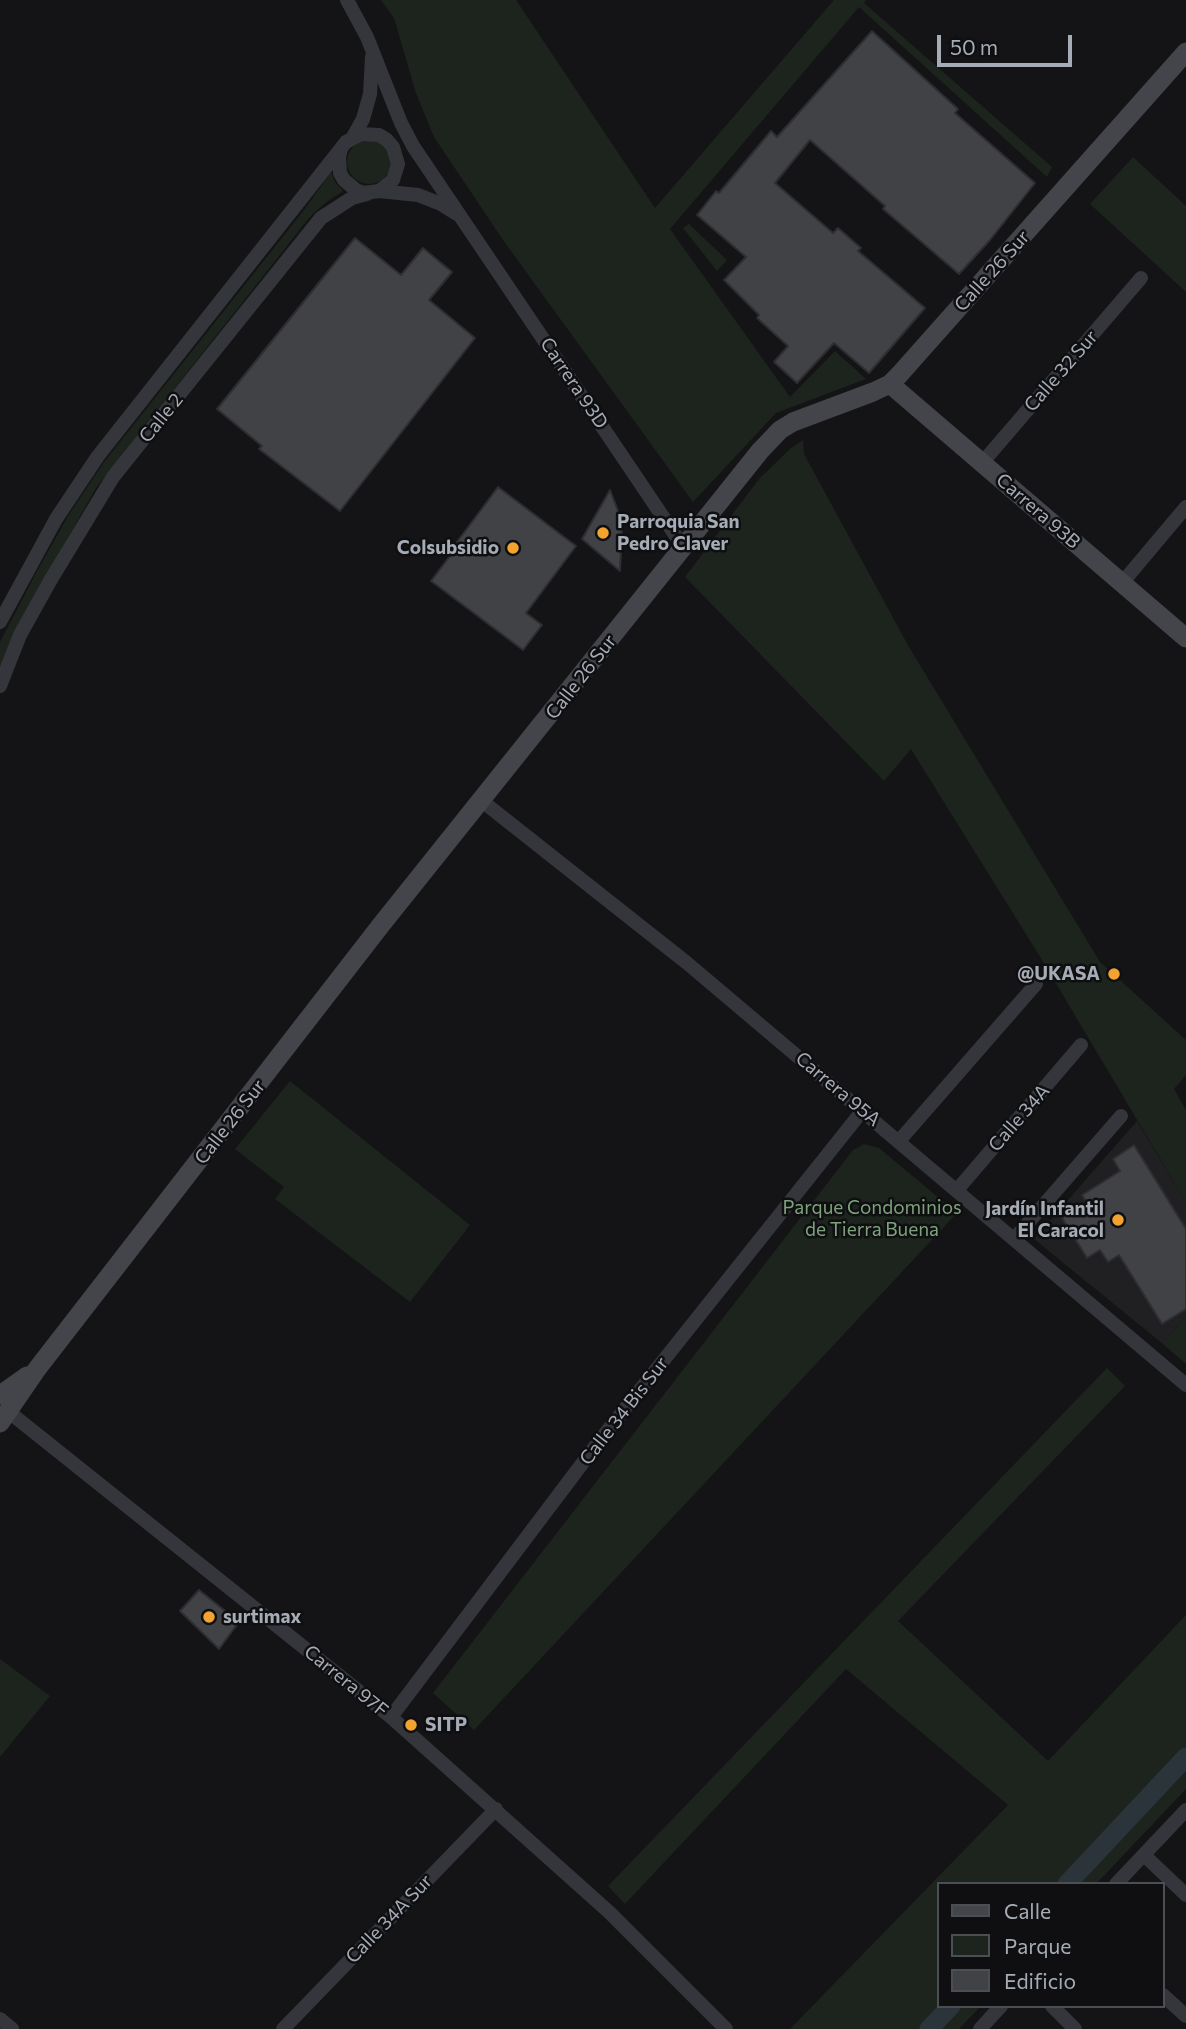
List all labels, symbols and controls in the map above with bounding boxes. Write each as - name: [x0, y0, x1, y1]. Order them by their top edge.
- scale bar: [941, 21, 1076, 65]
- text: 50 m: [950, 34, 998, 59]
- street label: Calle 26 Sur: [950, 226, 1034, 316]
- street label: Calle 32 Sur: [1019, 326, 1103, 416]
- street label: Carrera 93D: [535, 333, 613, 433]
- street label: Calle 2: [134, 389, 188, 447]
- street label: Carrera 93B: [992, 468, 1084, 554]
- place label: Parroquia San Pedro Claver: [617, 511, 739, 555]
- marker: Parroquia San Pedro Claver: [595, 525, 611, 541]
- place label: Colsubsidio: [397, 537, 499, 559]
- marker: Colsubsidio: [505, 540, 521, 556]
- street label: Calle 26 Sur: [541, 630, 621, 724]
- place label: @UKASA: [1017, 963, 1100, 985]
- marker: @UKASA: [1106, 966, 1122, 982]
- street label: Carrera 95A: [791, 1047, 885, 1131]
- street label: Calle 26 Sur: [190, 1075, 270, 1169]
- street label: Calle 34A: [984, 1080, 1054, 1156]
- park label: Parque Condominios de Tierra Buena: [782, 1197, 962, 1241]
- place label: Jardín Infantil El Caracol: [985, 1198, 1104, 1242]
- marker: Jardín Infantil El Caracol: [1110, 1212, 1126, 1228]
- street label: Calle 34 Bis Sur: [575, 1352, 673, 1470]
- place label: surtimax: [223, 1606, 301, 1628]
- marker: surtimax: [201, 1609, 217, 1625]
- street label: Carrera 97F: [300, 1640, 392, 1722]
- place label: SITP: [425, 1714, 467, 1736]
- marker: SITP: [403, 1717, 419, 1733]
- street label: Calle 34A Sur: [341, 1870, 437, 1968]
- legend: [937, 1882, 1165, 2008]
- text: Calle: [1004, 1898, 1051, 1923]
- text: Parque: [1004, 1933, 1071, 1958]
- text: Edificio: [1004, 1968, 1076, 1993]

